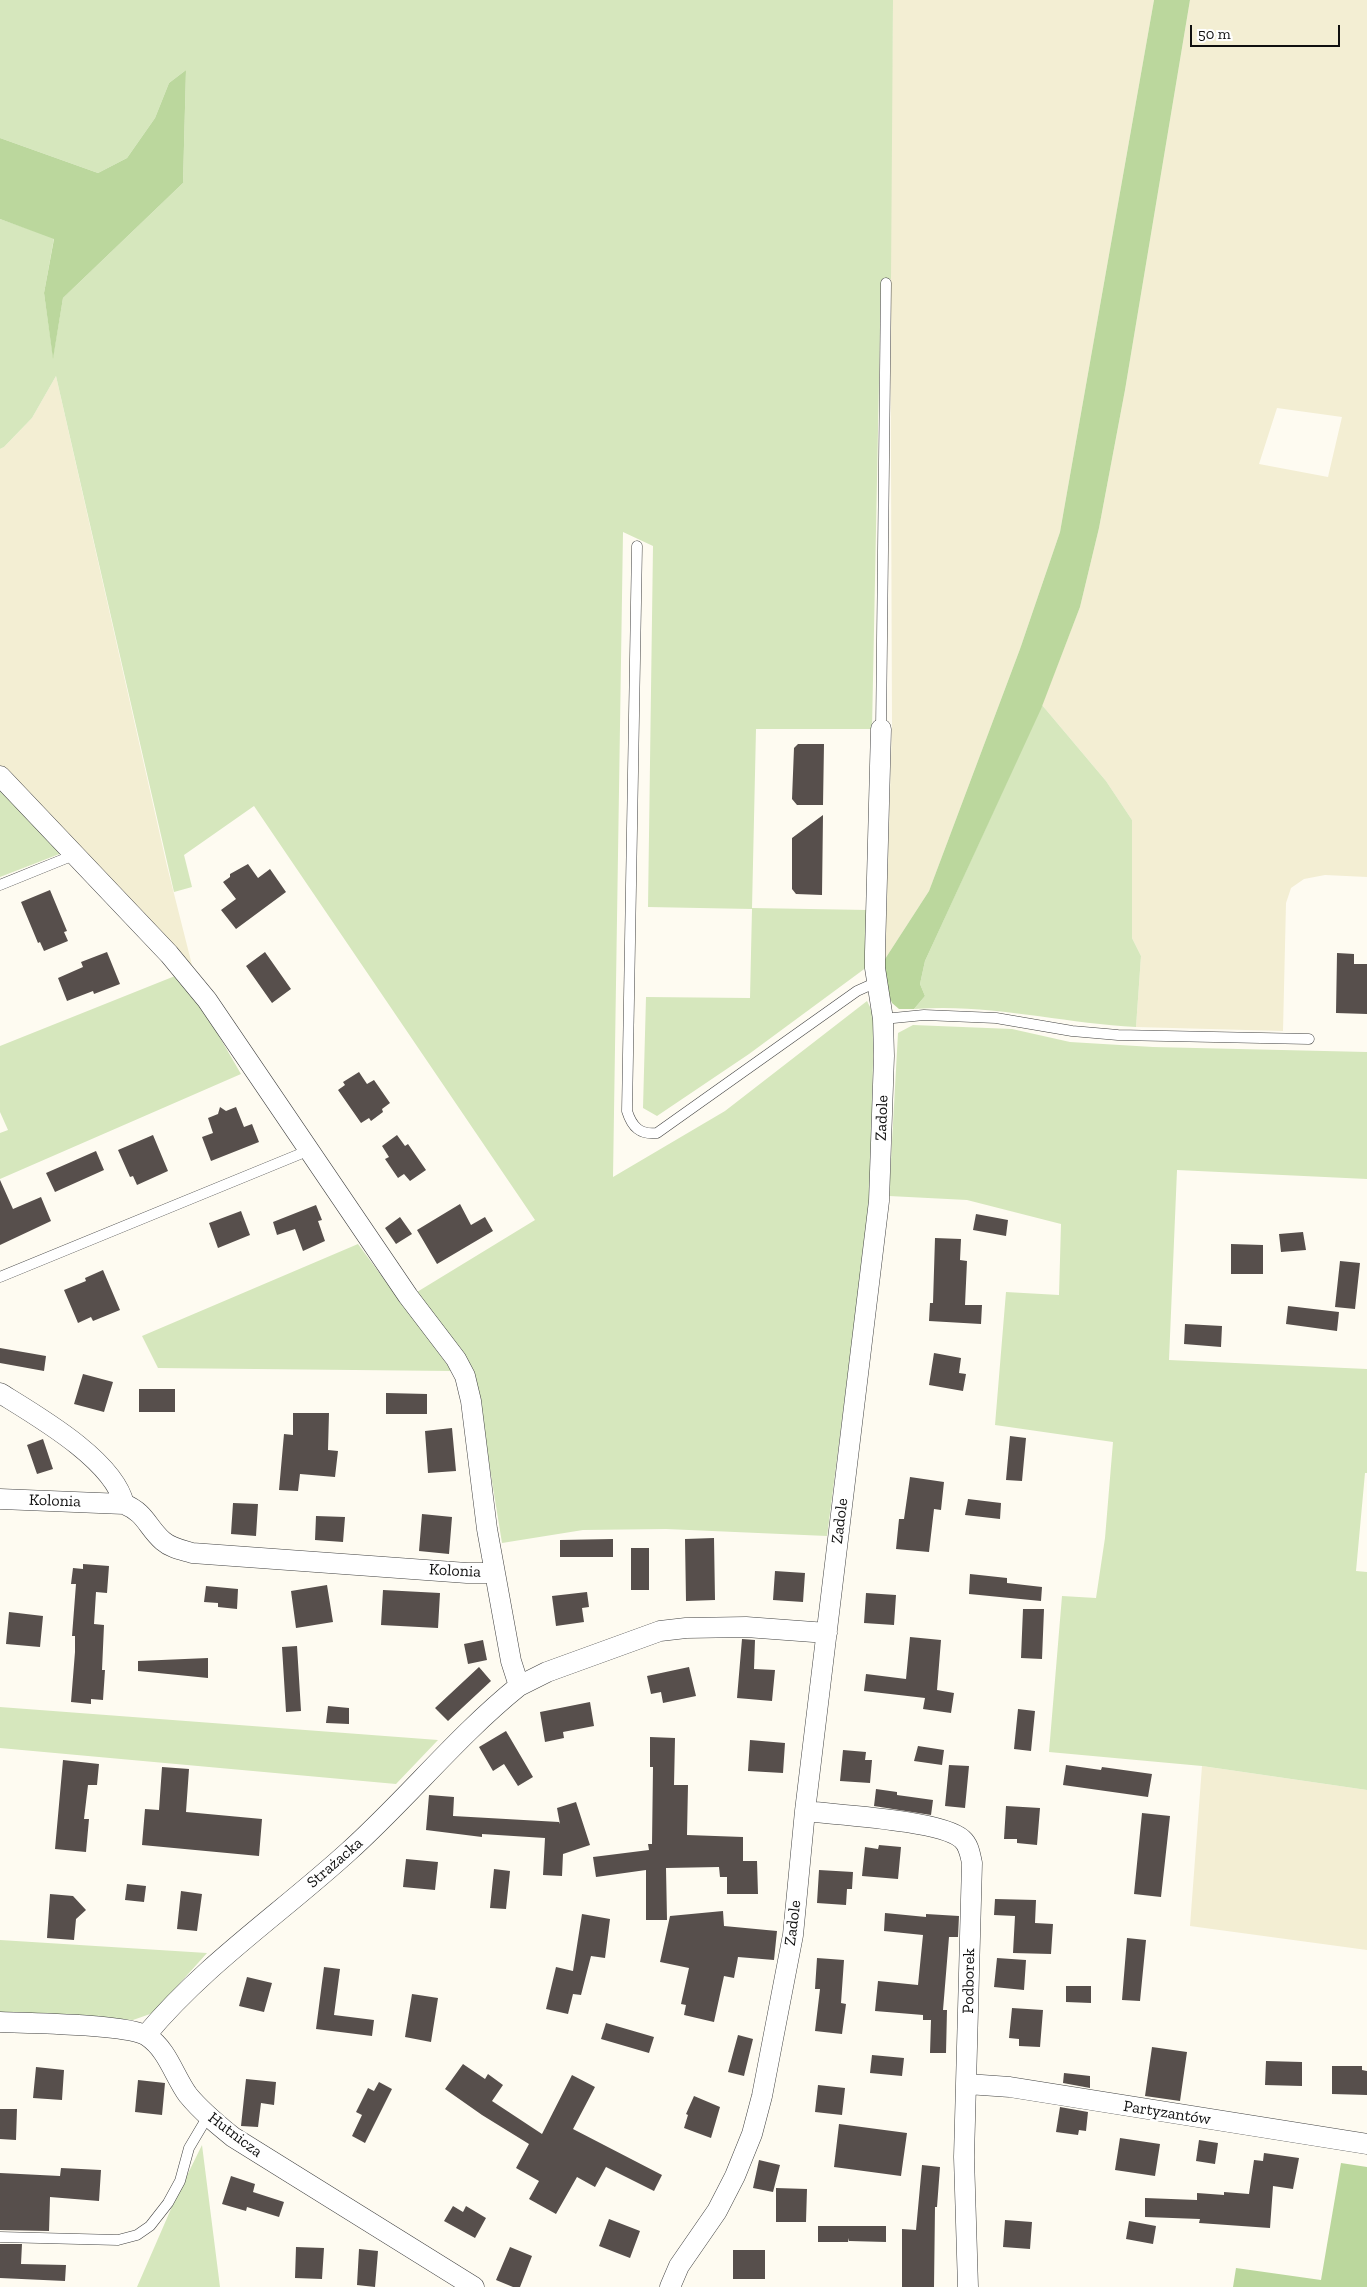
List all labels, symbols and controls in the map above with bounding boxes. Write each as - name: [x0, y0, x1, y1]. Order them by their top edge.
- scale bar: [1192, 15, 1342, 47]
- text: 50 m: [1198, 25, 1231, 43]
- street label: Zadole: [872, 1095, 892, 1141]
- street label: Kolonia: [29, 1490, 81, 1512]
- street label: Zadole: [828, 1497, 852, 1545]
- street label: Kolonia: [429, 1560, 481, 1582]
- street label: Strażacka: [303, 1834, 367, 1892]
- street label: Zadole: [781, 1899, 805, 1947]
- street label: Podborek: [959, 1948, 979, 2014]
- street label: Partyzantów: [1122, 2097, 1212, 2129]
- street label: Hutnicza: [204, 2108, 266, 2162]

